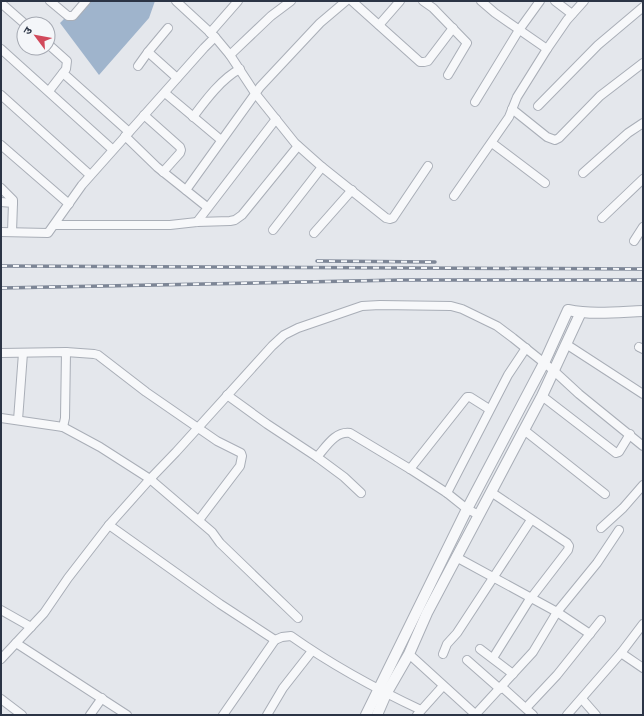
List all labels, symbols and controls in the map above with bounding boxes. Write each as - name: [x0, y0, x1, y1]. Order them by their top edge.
- north arrow: [16, 16, 56, 56]
- text: उ: [20, 24, 35, 37]

